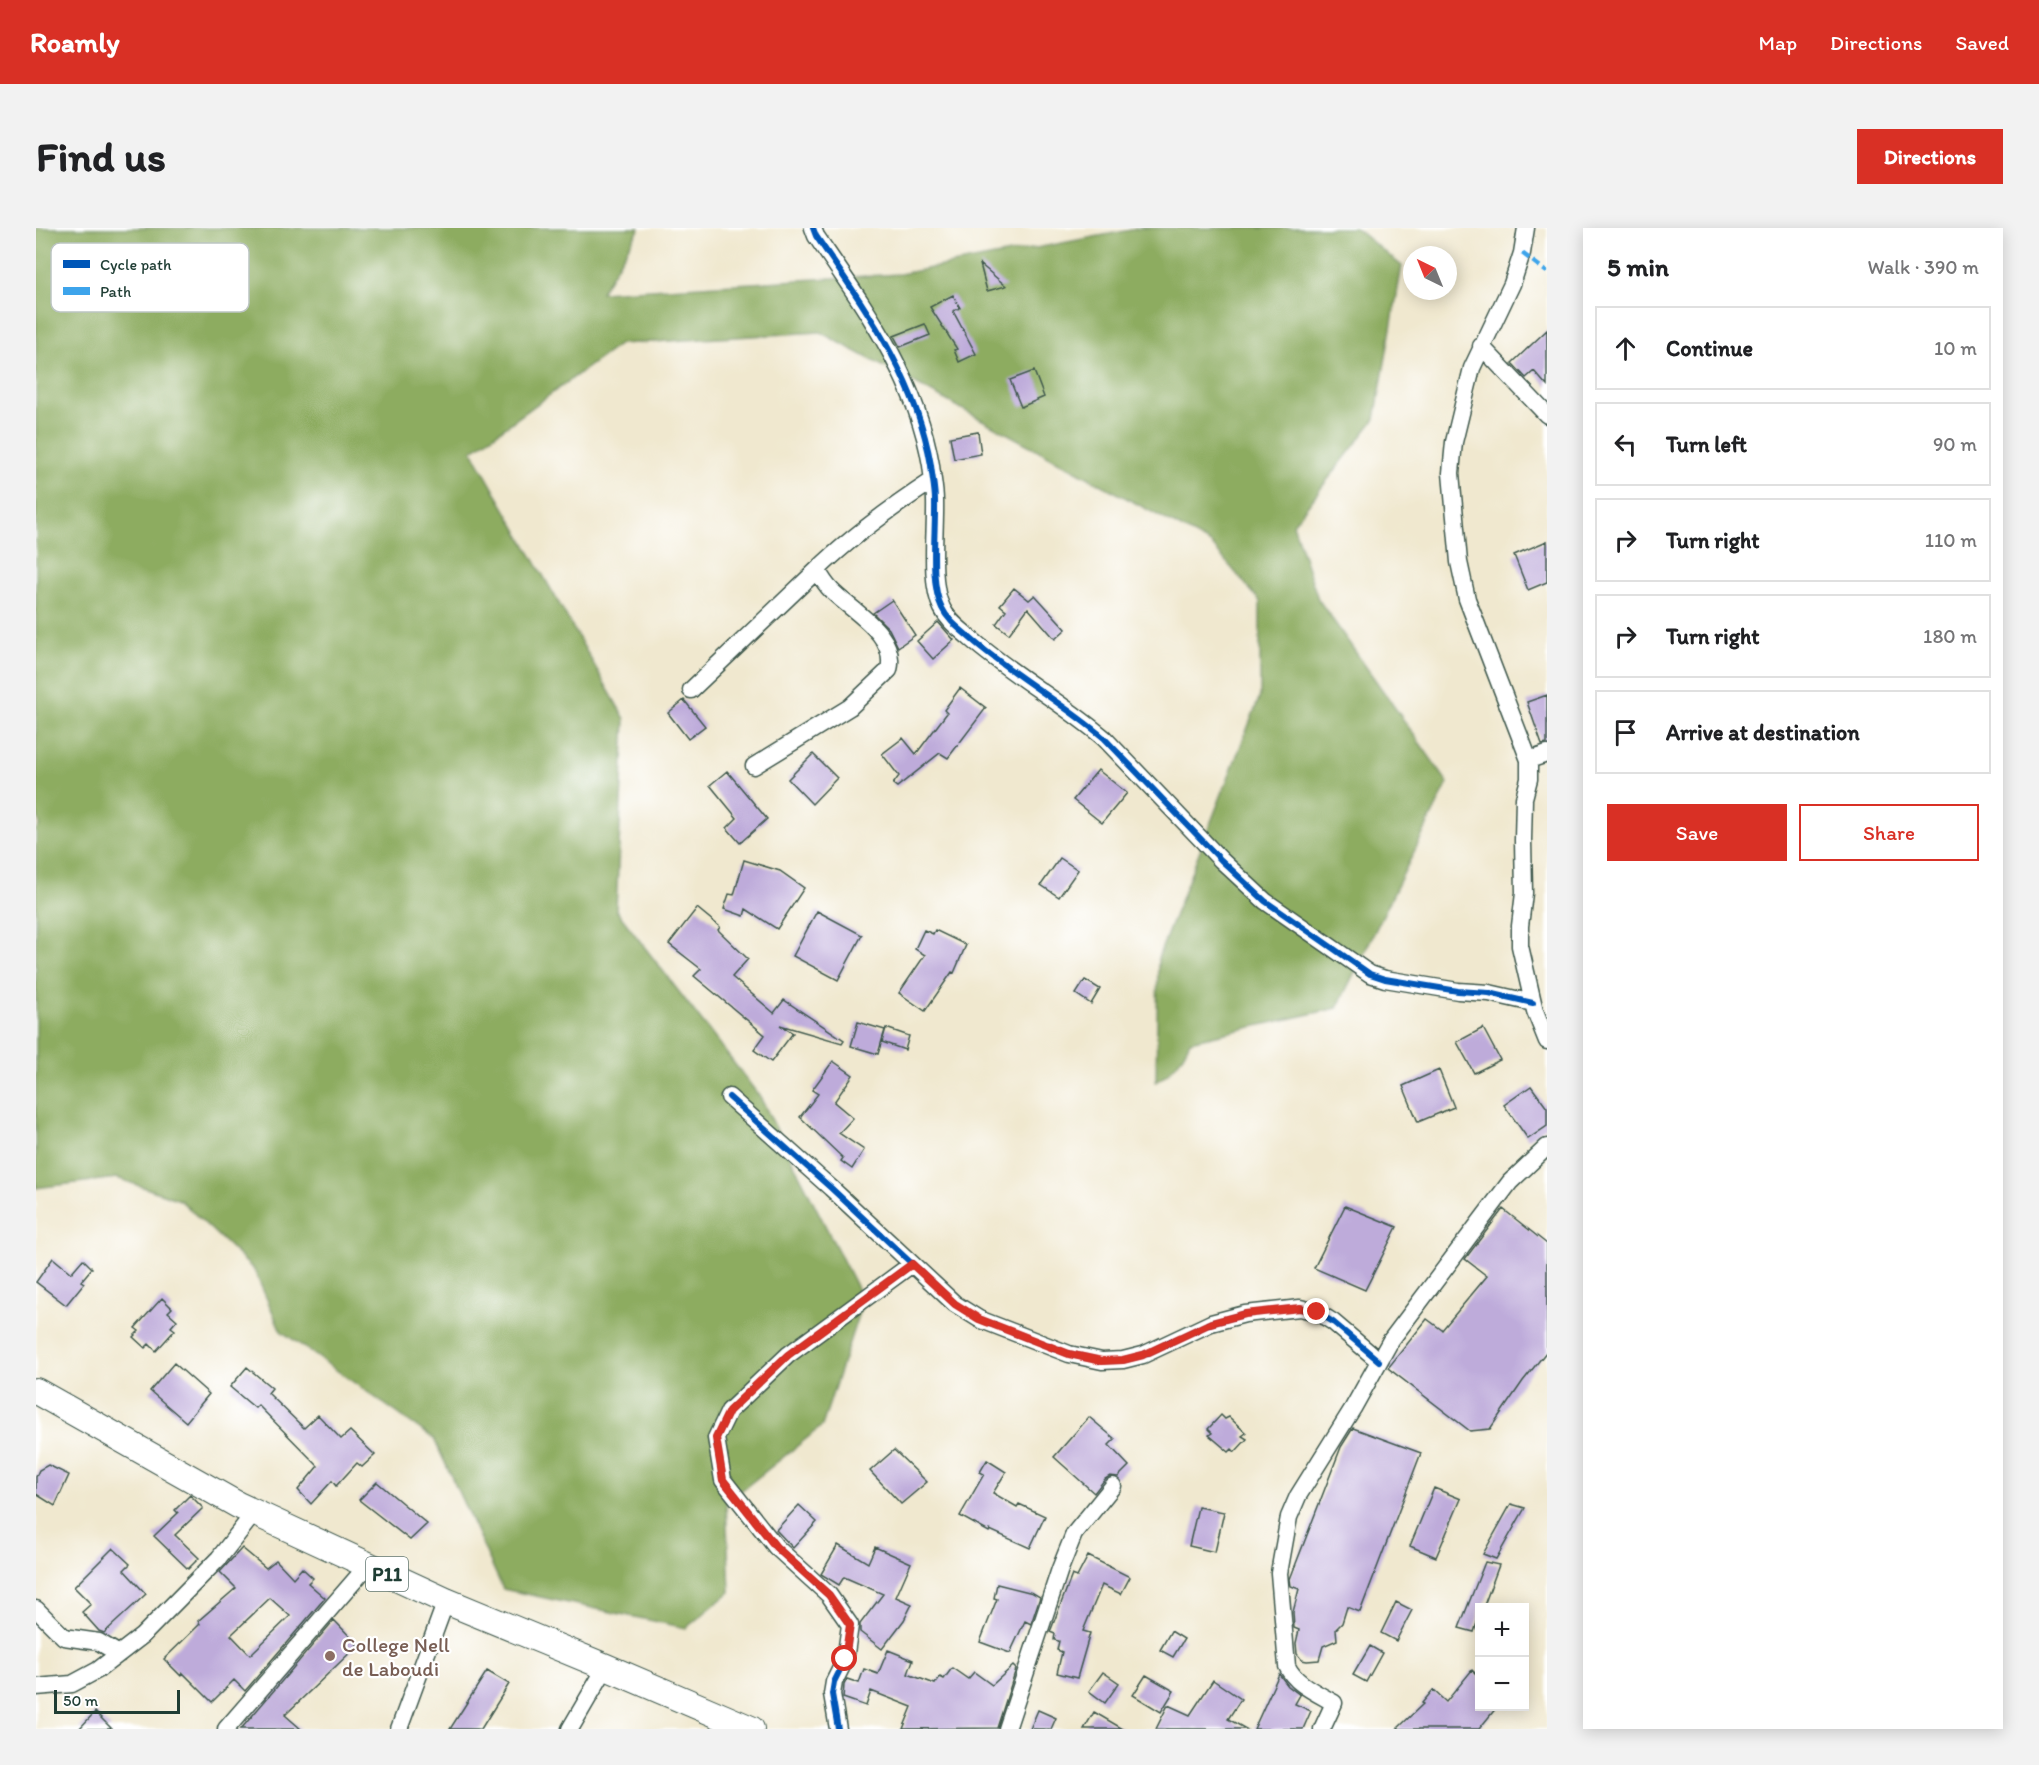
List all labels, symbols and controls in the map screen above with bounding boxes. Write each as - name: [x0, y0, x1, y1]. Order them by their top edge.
- text: Roamly: [30, 25, 120, 59]
- text: Map: [1759, 30, 1797, 55]
- text: Directions: [1830, 30, 1922, 55]
- text: Saved: [1955, 30, 2009, 55]
- button: Directions: [1857, 129, 2003, 184]
- text: Find us: [36, 131, 166, 182]
- legend: [51, 243, 249, 312]
- north arrow: [1403, 246, 1457, 300]
- text: 5 min: [1607, 251, 1669, 283]
- text: Cycle path: [100, 255, 172, 274]
- text: Walk · 390 m: [1868, 255, 1979, 279]
- text: Path: [100, 282, 131, 301]
- icon: ahead: [1609, 332, 1642, 365]
- text: Continue: [1666, 335, 1753, 362]
- text: 10 m: [1934, 336, 1977, 360]
- icon: left: [1609, 428, 1642, 461]
- text: Turn left: [1666, 431, 1747, 458]
- text: 90 m: [1933, 432, 1977, 456]
- icon: right: [1609, 524, 1642, 557]
- text: Turn right: [1666, 527, 1760, 554]
- text: 110 m: [1925, 528, 1977, 552]
- icon: right: [1609, 620, 1642, 653]
- text: Turn right: [1666, 623, 1760, 650]
- text: 180 m: [1923, 624, 1977, 648]
- icon: arrive: [1609, 716, 1642, 749]
- text: Arrive at destination: [1666, 719, 1860, 746]
- button: Save: [1607, 804, 1787, 861]
- button: Share: [1799, 804, 1979, 861]
- route end: [1303, 1298, 1329, 1324]
- road number: P11: [366, 1557, 408, 1591]
- map controls: [1475, 1603, 1529, 1711]
- button: +: [1475, 1603, 1529, 1657]
- place label: College Nell de Laboudi: [342, 1632, 450, 1681]
- route start: [831, 1645, 857, 1671]
- marker: College Nell de Laboudi: [323, 1649, 337, 1663]
- button: −: [1475, 1657, 1529, 1711]
- scale bar: [54, 1687, 180, 1714]
- text: 50 m: [63, 1691, 98, 1710]

